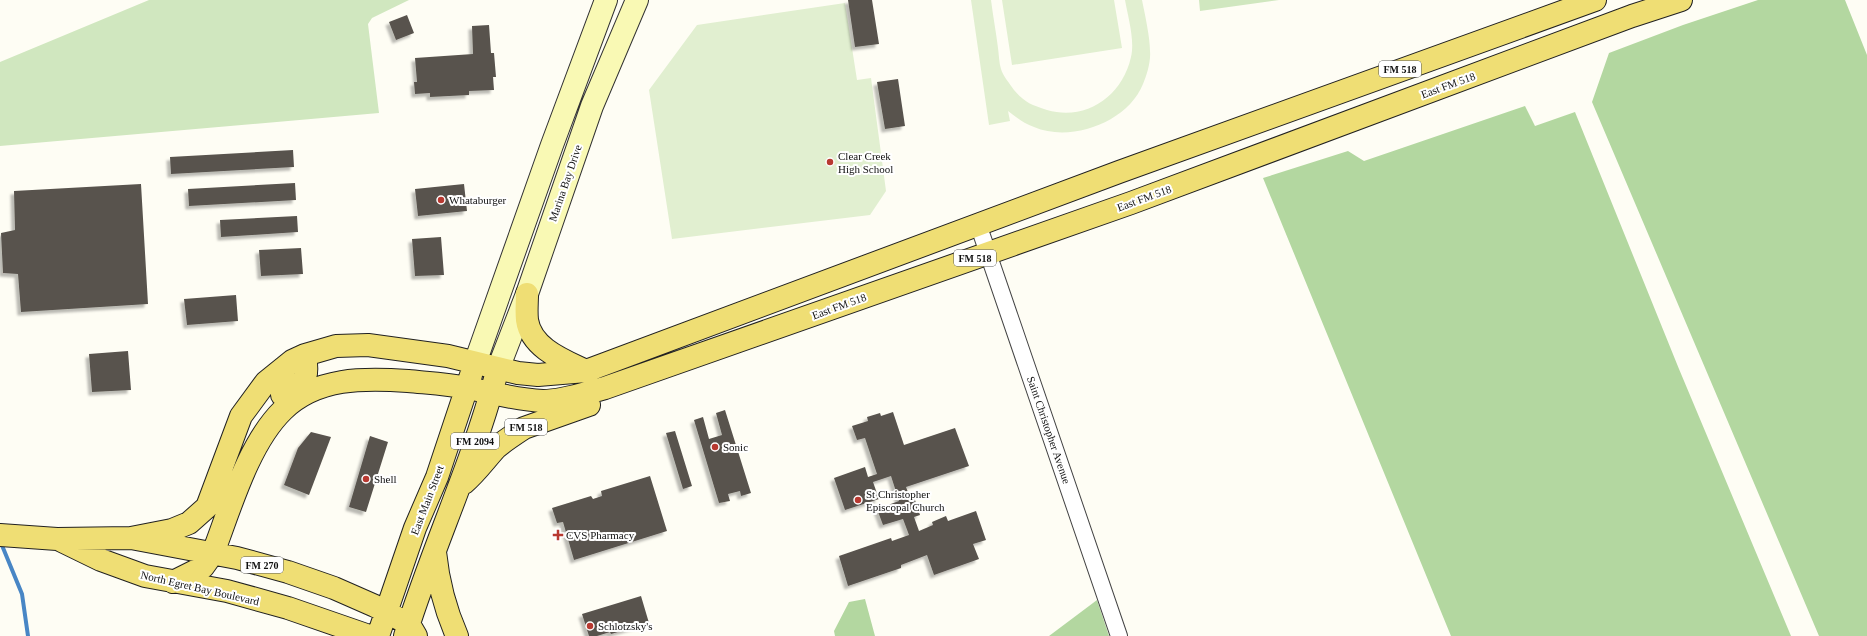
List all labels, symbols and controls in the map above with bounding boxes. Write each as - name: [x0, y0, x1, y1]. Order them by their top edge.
- road number: FM 518: [1379, 61, 1421, 77]
- street label: East FM 518: [1419, 69, 1477, 100]
- street label: Marina Bay Drive: [546, 143, 584, 223]
- place label: Clear Creek High School: [838, 150, 893, 175]
- marker: Clear Creek High School: [825, 157, 835, 167]
- street label: East FM 518: [1115, 182, 1173, 213]
- place label: Whataburger: [449, 194, 507, 206]
- marker: Whataburger: [436, 195, 446, 205]
- road number: FM 518: [954, 250, 996, 266]
- street label: East FM 518: [810, 290, 868, 321]
- street label: Saint Christopher Avenue: [1025, 375, 1073, 485]
- road number: FM 518: [505, 419, 547, 435]
- road number: FM 2094: [451, 433, 499, 449]
- place label: Sonic: [723, 441, 748, 453]
- marker: Sonic: [710, 442, 720, 452]
- street label: East Main Street: [408, 464, 446, 536]
- place label: Shell: [374, 473, 397, 485]
- marker: Shell: [361, 474, 371, 484]
- place label: St Christopher Episcopal Church: [866, 488, 945, 513]
- marker: St Christopher Episcopal Church: [853, 495, 863, 505]
- place label: CVS Pharmacy: [566, 529, 635, 541]
- marker: CVS Pharmacy: [553, 530, 563, 540]
- road number: FM 270: [241, 557, 283, 573]
- street label: North Egret Bay Boulevard: [140, 569, 261, 608]
- place label: Schlotzsky's: [598, 620, 653, 632]
- marker: Schlotzsky's: [585, 621, 595, 631]

